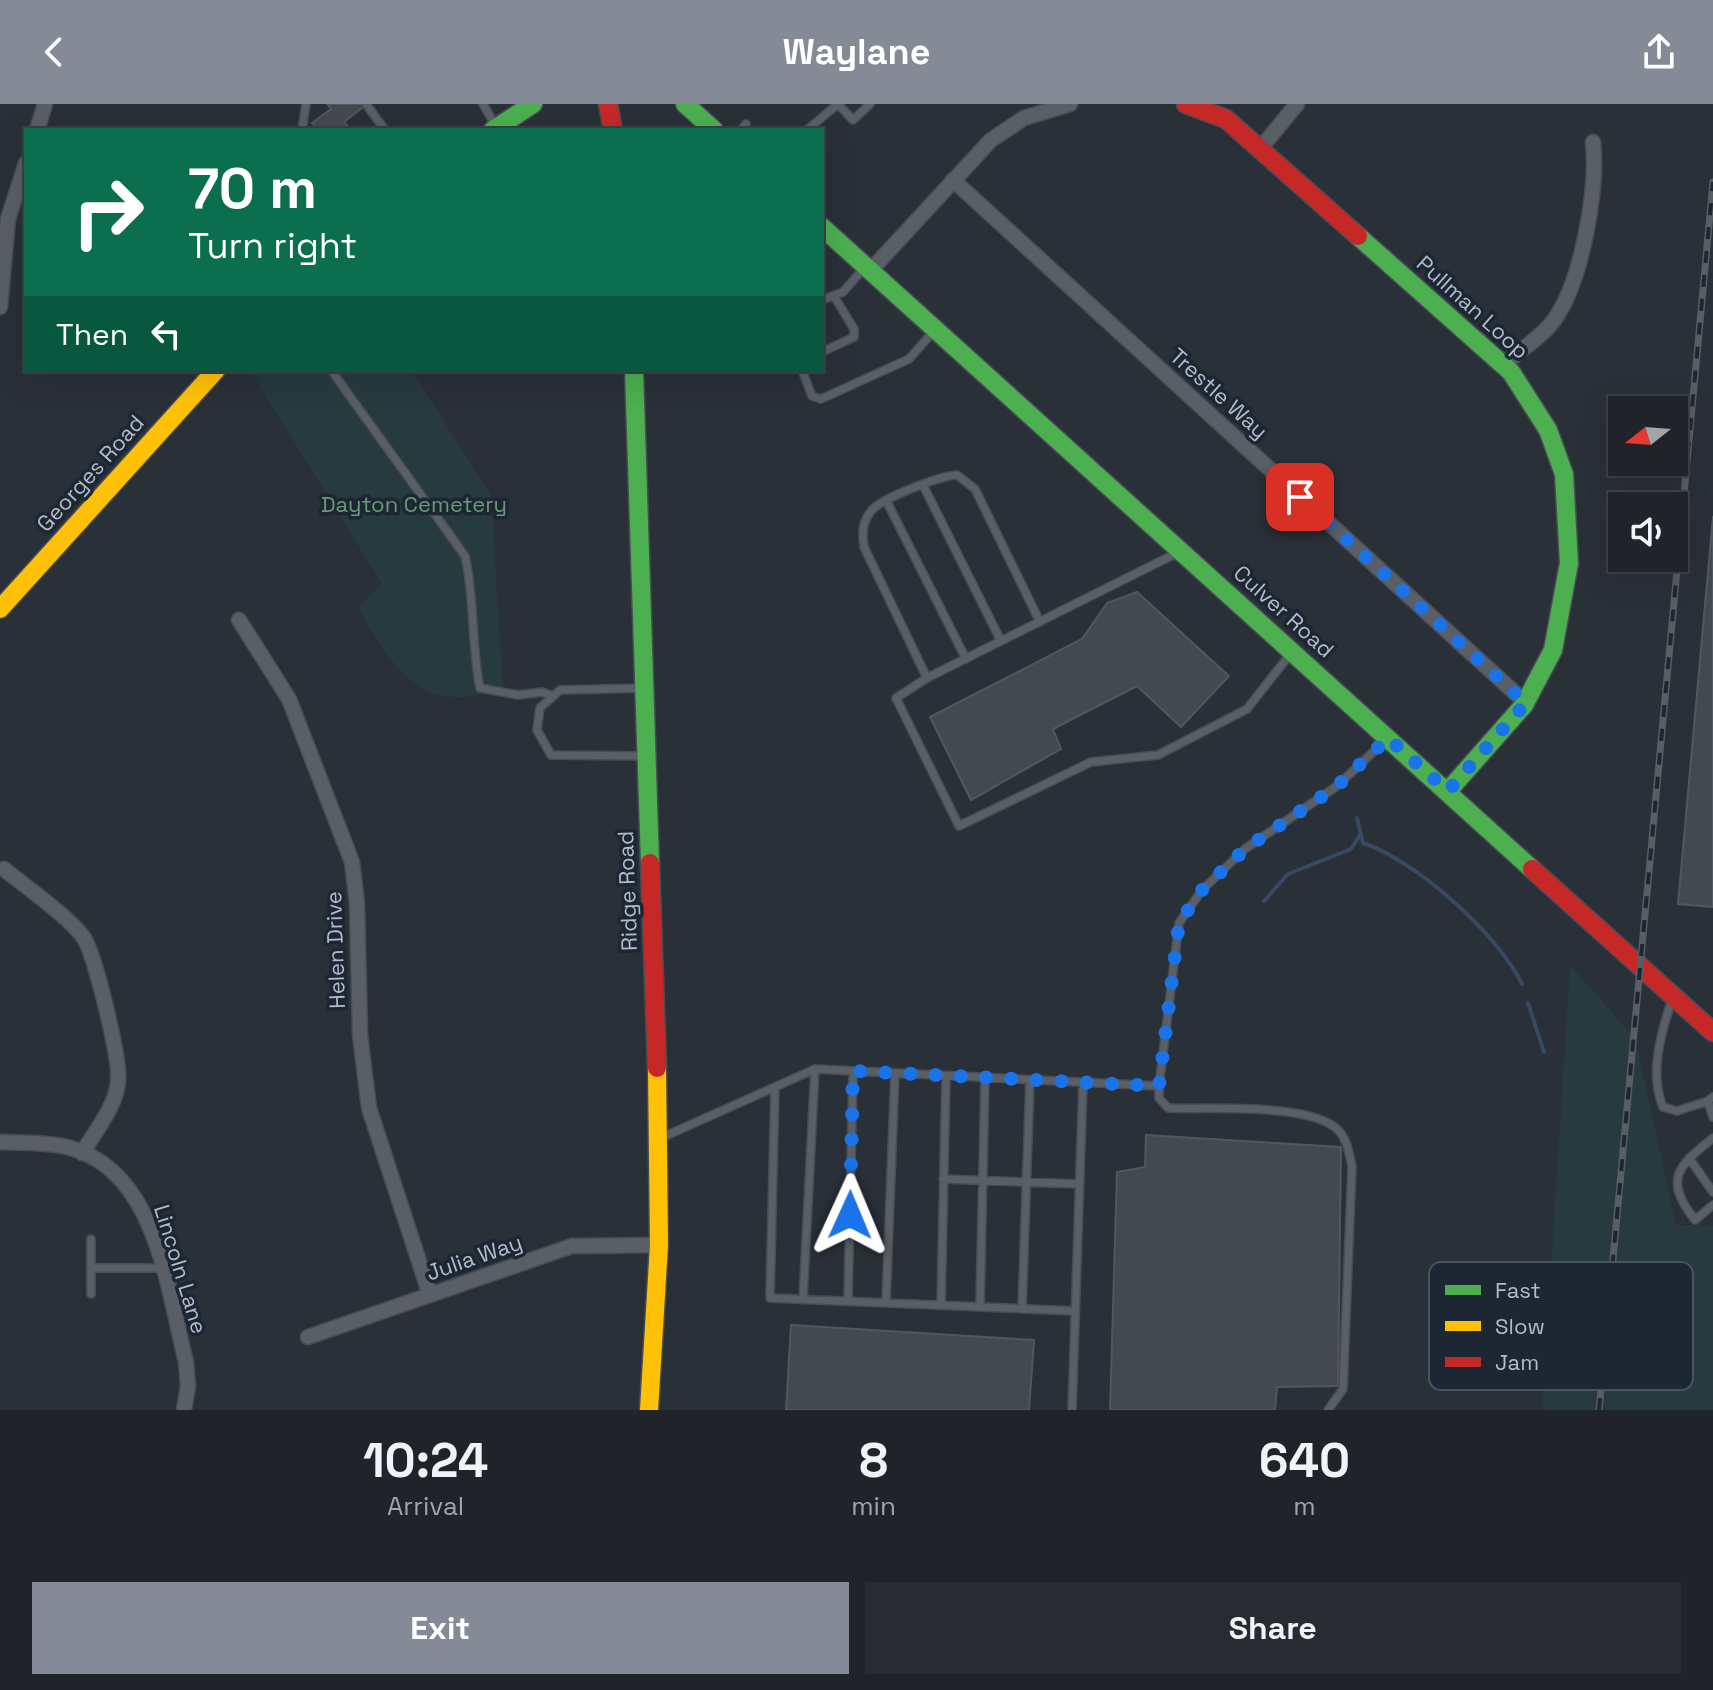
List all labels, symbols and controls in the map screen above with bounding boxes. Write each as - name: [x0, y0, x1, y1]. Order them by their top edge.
- text: Waylane: [783, 29, 930, 75]
- icon: back: [32, 30, 76, 74]
- icon: share: [1637, 30, 1681, 74]
- text: 70 m: [188, 153, 317, 224]
- icon: right: [56, 160, 160, 264]
- text: Turn right: [188, 223, 357, 269]
- street label: Pullman Loop: [1411, 249, 1535, 365]
- icon: left: [144, 312, 188, 356]
- text: Then: [56, 315, 128, 354]
- street label: Trestle Way: [1164, 342, 1274, 444]
- north arrow: [1608, 396, 1688, 476]
- map controls: [1608, 396, 1688, 572]
- street label: Georges Road: [30, 409, 150, 537]
- pin: [1266, 463, 1334, 531]
- icon: arrive: [1278, 475, 1322, 519]
- park label: Dayton Cemetery: [321, 490, 507, 518]
- button: sound: [1608, 492, 1688, 572]
- street label: Culver Road: [1228, 559, 1340, 663]
- street label: Ridge Road: [611, 830, 643, 952]
- street label: Helen Drive: [319, 891, 351, 1009]
- position arrow: [808, 1173, 892, 1257]
- street label: Lincoln Lane: [148, 1201, 214, 1337]
- street label: Julia Way: [422, 1228, 526, 1286]
- legend: [1429, 1262, 1693, 1390]
- text: Fast: [1495, 1276, 1541, 1304]
- text: Slow: [1495, 1312, 1545, 1340]
- text: Jam: [1495, 1348, 1539, 1376]
- text: 10:24: [363, 1430, 488, 1491]
- text: 8: [859, 1430, 888, 1491]
- text: 640: [1259, 1430, 1350, 1491]
- text: Arrival: [387, 1489, 464, 1523]
- text: min: [851, 1489, 896, 1523]
- text: m: [1293, 1489, 1316, 1523]
- button: Exit: [32, 1582, 849, 1674]
- button: Share: [865, 1582, 1681, 1674]

